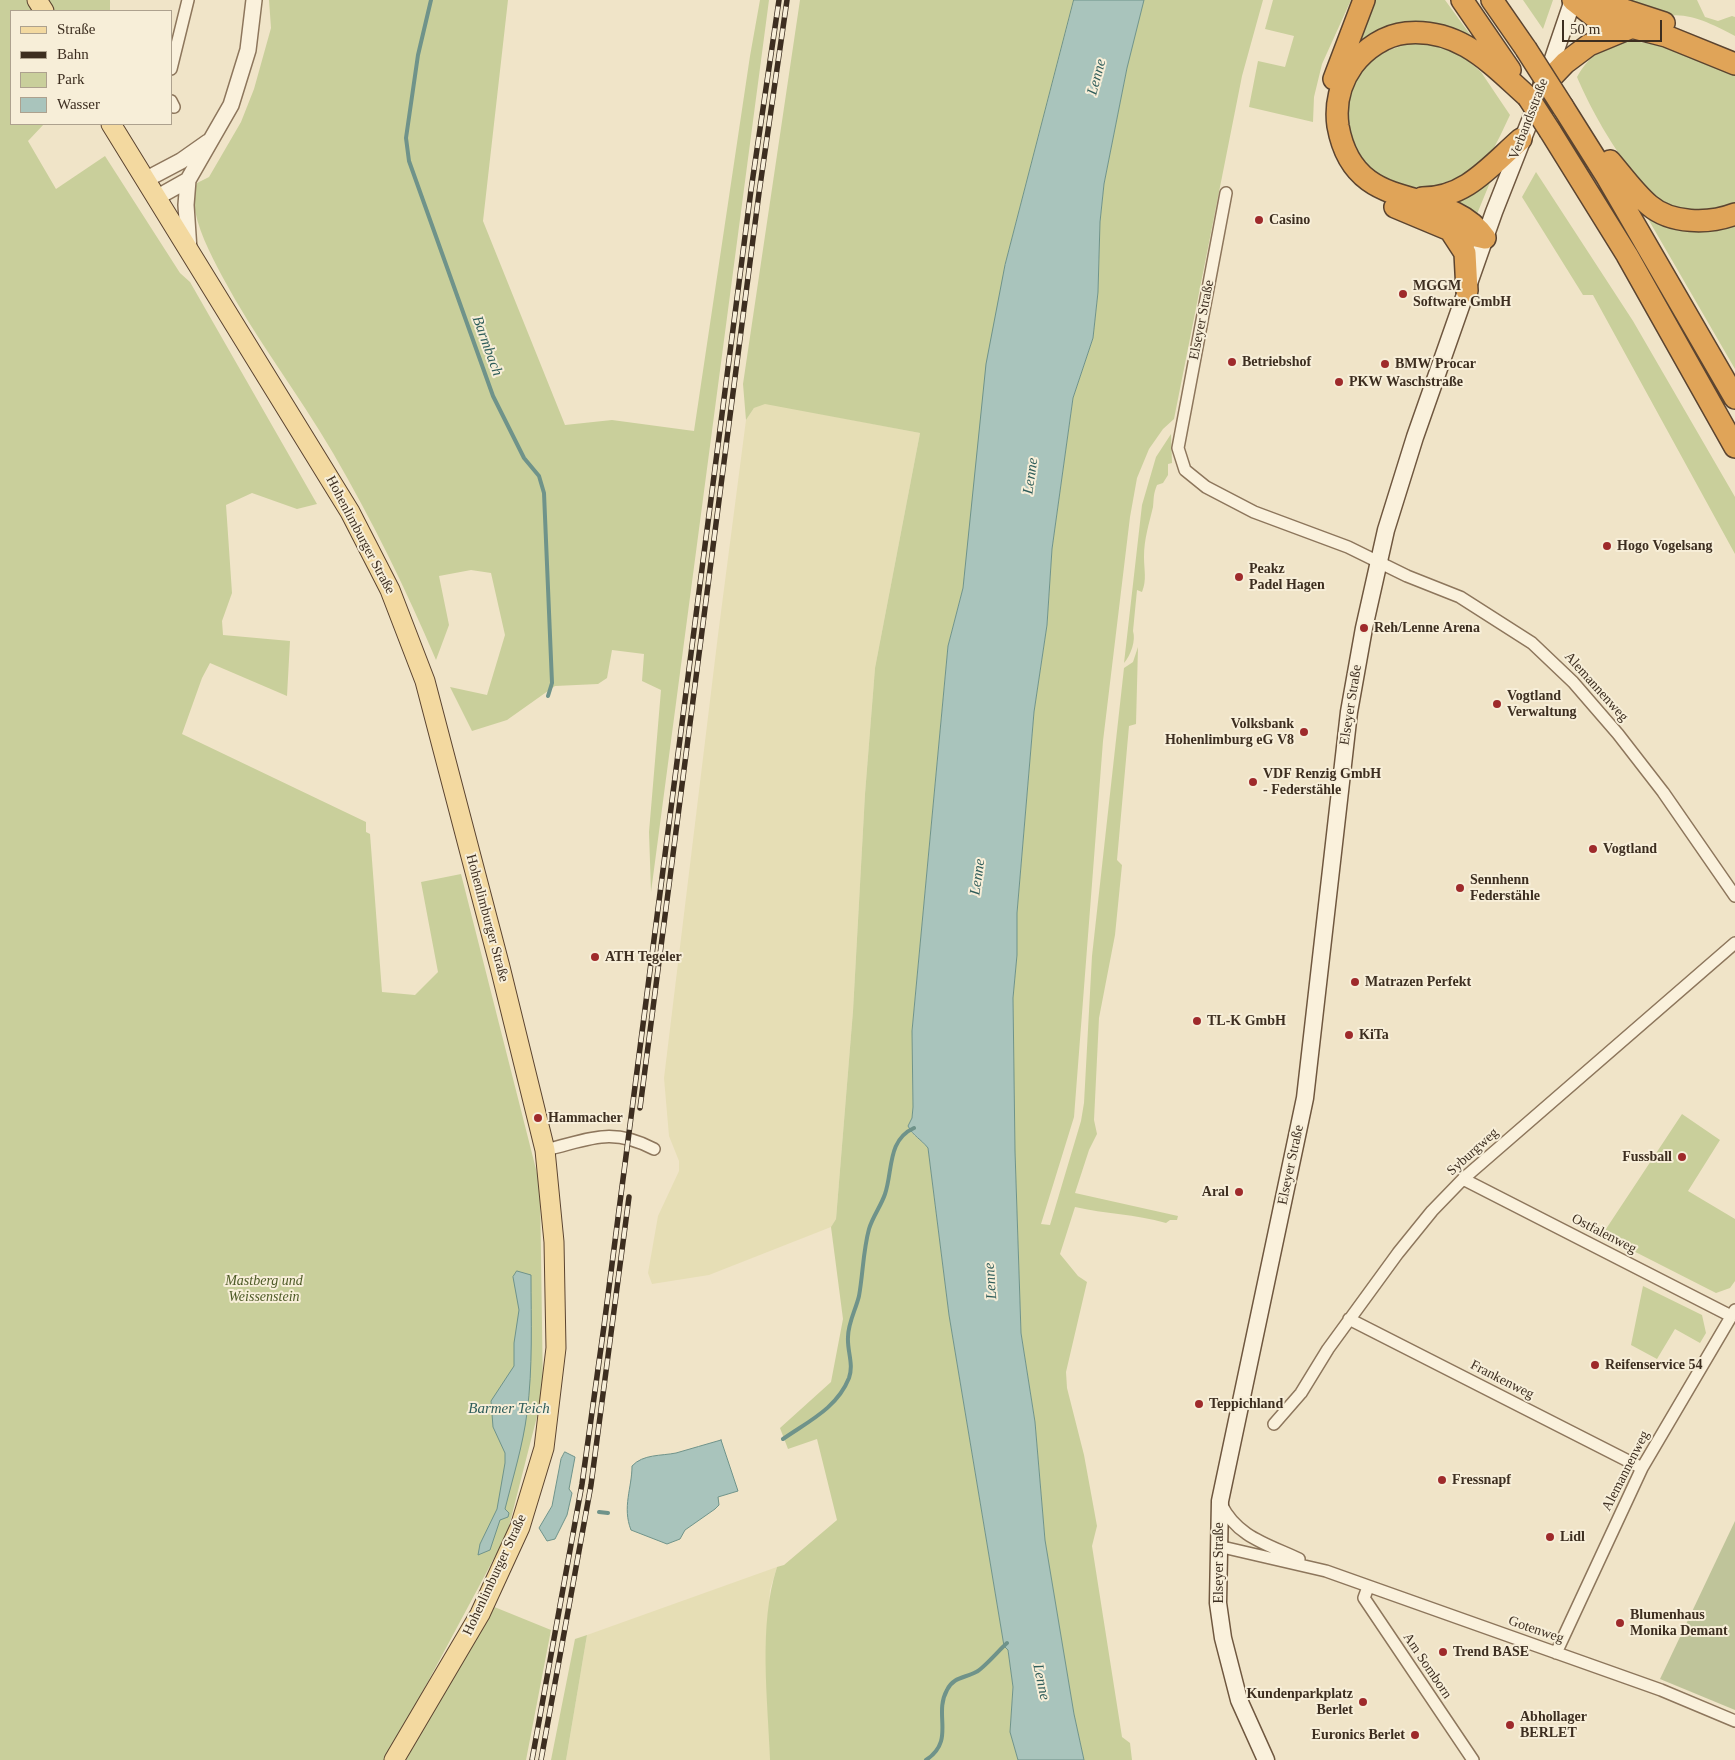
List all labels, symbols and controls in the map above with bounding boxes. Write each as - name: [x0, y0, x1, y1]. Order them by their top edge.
- legend: [10, 10, 172, 125]
- scale bar: [1565, 10, 1665, 42]
- text: Straße: [57, 21, 95, 37]
- text: 50 m: [1570, 21, 1600, 37]
- text: Bahn: [57, 46, 89, 62]
- water label: Lenne: [1084, 57, 1110, 97]
- text: Park: [57, 71, 85, 87]
- street label: Verbandsstraße: [1506, 76, 1552, 162]
- text: Wasser: [57, 96, 100, 112]
- place label: Casino: [1269, 212, 1310, 228]
- marker: Casino: [1253, 214, 1265, 226]
- place label: MGGM Software GmbH: [1413, 278, 1511, 310]
- street label: Elseyer Straße: [1186, 279, 1218, 361]
- marker: MGGM Software GmbH: [1397, 288, 1409, 300]
- water label: Barmbach: [468, 314, 506, 378]
- place label: Betriebshof: [1242, 354, 1311, 370]
- marker: Betriebshof: [1226, 356, 1238, 368]
- place label: BMW Procar: [1395, 356, 1476, 372]
- marker: BMW Procar: [1379, 358, 1391, 370]
- place label: PKW Waschstraße: [1349, 374, 1463, 390]
- marker: PKW Waschstraße: [1333, 376, 1345, 388]
- water label: Lenne: [1020, 457, 1042, 495]
- street label: Hohenlimburger Straße: [322, 473, 398, 597]
- place label: Hogo Vogelsang: [1617, 538, 1713, 554]
- marker: Hogo Vogelsang: [1601, 540, 1613, 552]
- place label: Peakz Padel Hagen: [1249, 561, 1325, 594]
- marker: Peakz Padel Hagen: [1233, 571, 1245, 583]
- place label: Reh/Lenne Arena: [1374, 620, 1480, 636]
- marker: Reh/Lenne Arena: [1358, 622, 1370, 634]
- street label: Alemannenweg: [1560, 649, 1632, 725]
- street label: Elseyer Straße: [1336, 664, 1366, 746]
- place label: Vogtland Verwaltung: [1507, 688, 1576, 720]
- marker: Vogtland Verwaltung: [1491, 698, 1503, 710]
- place label: Volksbank Hohenlimburg eG V8: [1165, 716, 1294, 749]
- marker: Volksbank Hohenlimburg eG V8: [1298, 726, 1310, 738]
- place label: VDF Renzig GmbH - Federstähle: [1263, 766, 1381, 799]
- marker: VDF Renzig GmbH - Federstähle: [1247, 776, 1259, 788]
- place label: Vogtland: [1603, 841, 1657, 857]
- marker: Vogtland: [1587, 843, 1599, 855]
- street label: Hohenlimburger Straße: [462, 852, 512, 984]
- water label: Lenne: [967, 858, 989, 896]
- place label: Sennhenn Federstähle: [1470, 872, 1540, 904]
- marker: Sennhenn Federstähle: [1454, 882, 1466, 894]
- place label: ATH Tegeler: [605, 949, 682, 965]
- marker: ATH Tegeler: [589, 951, 601, 963]
- place label: Matrazen Perfekt: [1365, 974, 1471, 990]
- marker: Matrazen Perfekt: [1349, 976, 1361, 988]
- place label: TL-K GmbH: [1207, 1013, 1286, 1029]
- marker: TL-K GmbH: [1191, 1015, 1203, 1027]
- place label: KiTa: [1359, 1027, 1389, 1043]
- marker: KiTa: [1343, 1029, 1355, 1041]
- place label: Hammacher: [548, 1110, 623, 1126]
- marker: Hammacher: [532, 1112, 544, 1124]
- street label: Elseyer Straße: [1274, 1124, 1308, 1206]
- street label: Syburgweg: [1444, 1125, 1502, 1179]
- place label: Fussball: [1622, 1149, 1672, 1165]
- marker: Fussball: [1676, 1151, 1688, 1163]
- place label: Aral: [1202, 1184, 1229, 1200]
- marker: Aral: [1233, 1186, 1245, 1198]
- street label: Ostfalenweg: [1569, 1210, 1639, 1258]
- water label: Lenne: [981, 1262, 1001, 1300]
- park label: Mastberg und Weissenstein: [225, 1273, 303, 1305]
- street label: Frankenweg: [1467, 1357, 1537, 1403]
- place label: Reifenservice 54: [1605, 1357, 1703, 1373]
- marker: Reifenservice 54: [1589, 1359, 1601, 1371]
- place label: Teppichland: [1209, 1396, 1283, 1412]
- marker: Teppichland: [1193, 1398, 1205, 1410]
- water label: Barmer Teich: [468, 1400, 550, 1418]
- street label: Alemannenweg: [1599, 1428, 1653, 1514]
- place label: Fressnapf: [1452, 1472, 1511, 1488]
- marker: Fressnapf: [1436, 1474, 1448, 1486]
- street label: Hohenlimburger Straße: [460, 1512, 530, 1638]
- street label: Elseyer Straße: [1211, 1522, 1227, 1604]
- place label: Lidl: [1560, 1529, 1585, 1545]
- marker: Lidl: [1544, 1531, 1556, 1543]
- place label: Blumenhaus Monika Demant: [1630, 1607, 1728, 1640]
- street label: Gotenweg: [1506, 1613, 1566, 1647]
- marker: Blumenhaus Monika Demant: [1614, 1617, 1626, 1629]
- street label: Am Somborn: [1399, 1630, 1455, 1702]
- place label: Trend BASE: [1453, 1644, 1529, 1660]
- marker: Trend BASE: [1437, 1646, 1449, 1658]
- water label: Lenne: [1028, 1662, 1054, 1702]
- place label: Kundenparkplatz Berlet: [1246, 1686, 1353, 1718]
- marker: Kundenparkplatz Berlet: [1357, 1696, 1369, 1708]
- place label: Abhollager BERLET: [1520, 1709, 1587, 1741]
- marker: Abhollager BERLET: [1504, 1719, 1516, 1731]
- place label: Euronics Berlet: [1312, 1727, 1405, 1743]
- marker: Euronics Berlet: [1409, 1729, 1421, 1741]

